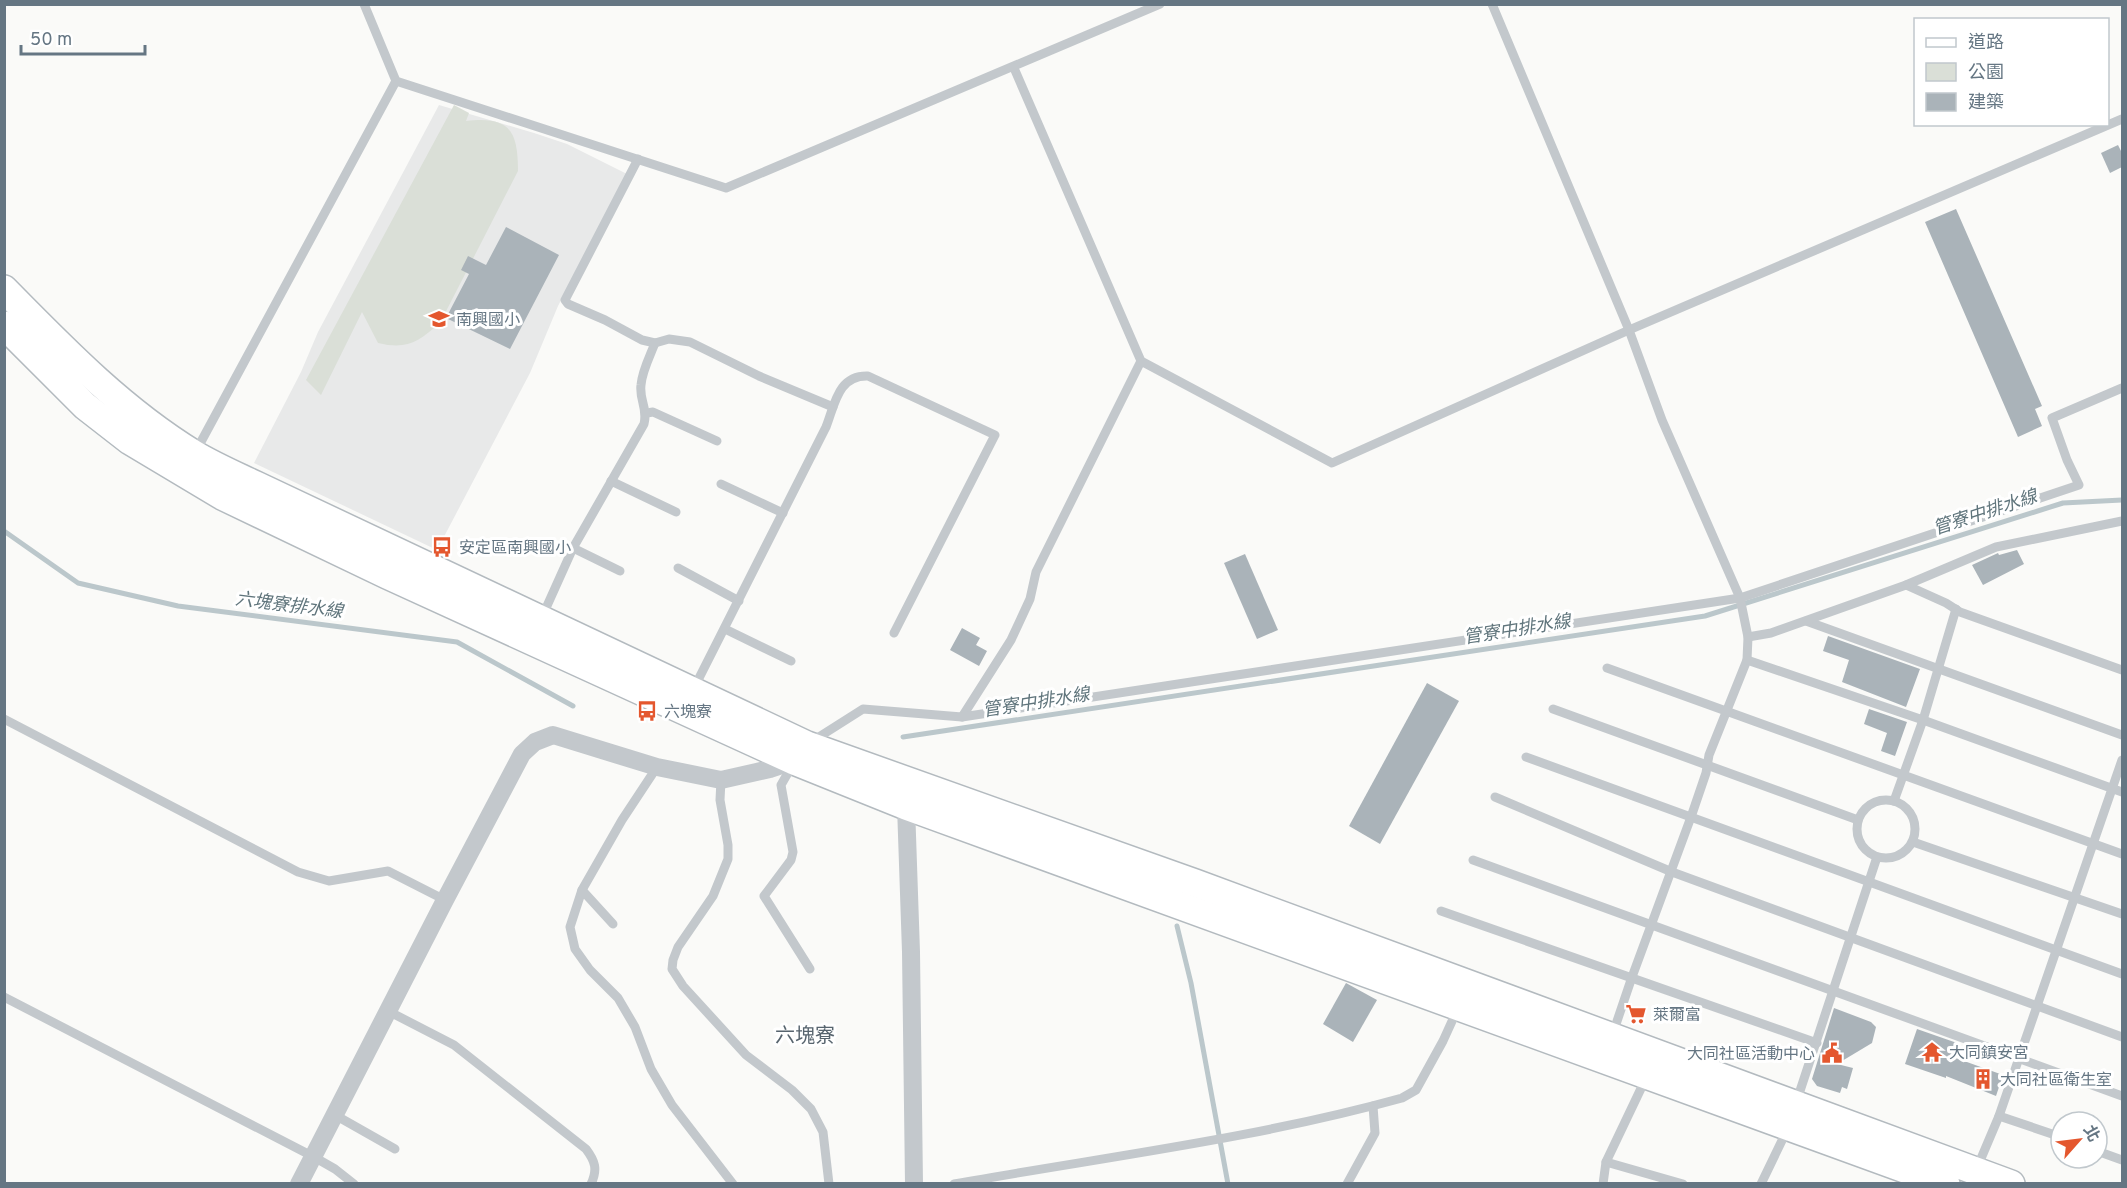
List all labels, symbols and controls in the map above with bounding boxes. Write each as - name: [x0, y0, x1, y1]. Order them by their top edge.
- scale bar: [21, 18, 146, 56]
- legend: [1914, 18, 2109, 126]
- text: 50 m: [30, 29, 72, 52]
- text: 道路: [1968, 32, 2004, 55]
- text: 公園: [1968, 62, 2004, 85]
- text: 建築: [1968, 92, 2004, 115]
- school or university icon: 南興國小: [427, 307, 451, 331]
- place label: 南興國小: [456, 311, 520, 331]
- water label: 管寮中排水線: [1931, 485, 2042, 541]
- bus stop icon: 安定區南興國小: [430, 535, 454, 559]
- place label: 安定區南興國小: [459, 539, 571, 559]
- water label: 六塊寮排水線: [234, 588, 346, 625]
- water label: 管寮中排水線: [1462, 610, 1574, 650]
- water label: 管寮中排水線: [981, 683, 1093, 723]
- bus stop icon: 六塊寮: [635, 699, 659, 723]
- place label: 六塊寮: [664, 703, 712, 723]
- supermarket icon: 萊爾富: [1624, 1002, 1648, 1026]
- place label: 萊爾富: [1653, 1006, 1701, 1026]
- district label: 六塊寮: [775, 1024, 835, 1050]
- temple icon: 大同鎮安宮: [1920, 1040, 1944, 1064]
- public building icon: 大同社區活動中心: [1820, 1041, 1844, 1065]
- place label: 大同鎮安宮: [1949, 1044, 2029, 1064]
- place label: 大同社區活動中心: [1687, 1045, 1815, 1065]
- building icon: 大同社區衛生室: [1971, 1067, 1995, 1091]
- place label: 大同社區衛生室: [2000, 1071, 2112, 1091]
- north arrow: [2049, 1110, 2109, 1170]
- text: 北: [2078, 1122, 2103, 1146]

